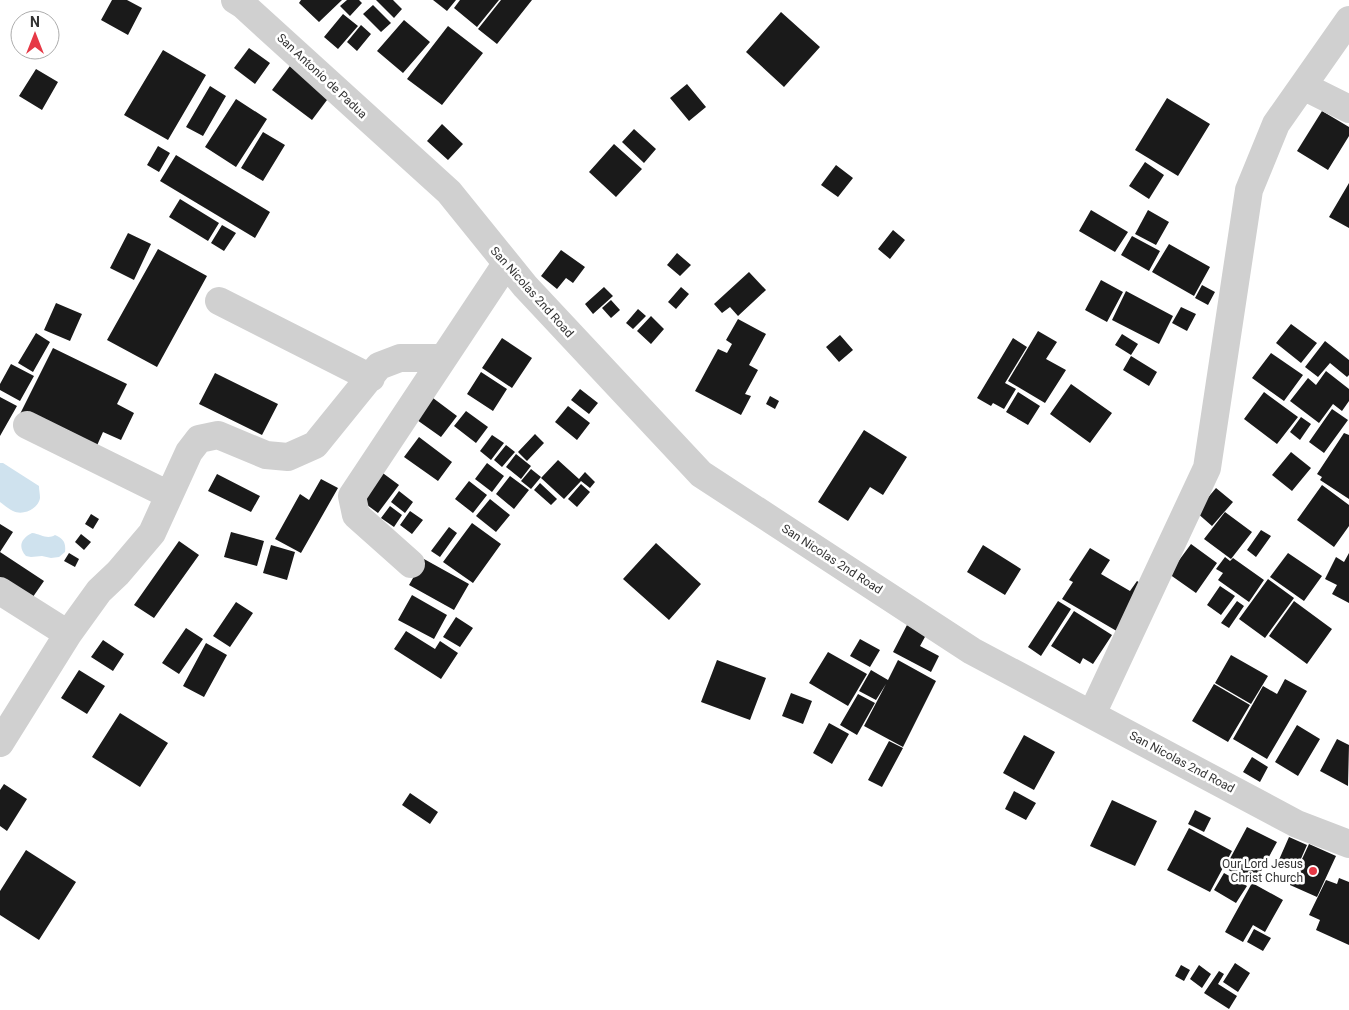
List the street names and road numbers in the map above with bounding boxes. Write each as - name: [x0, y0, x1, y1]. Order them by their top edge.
- street label: San Antonio de Padua: [274, 31, 370, 121]
- street label: San Nicolas 2nd Road: [488, 244, 576, 340]
- street label: San Nicolas 2nd Road: [779, 521, 885, 597]
- street label: San Nicolas 2nd Road: [1127, 728, 1237, 796]

